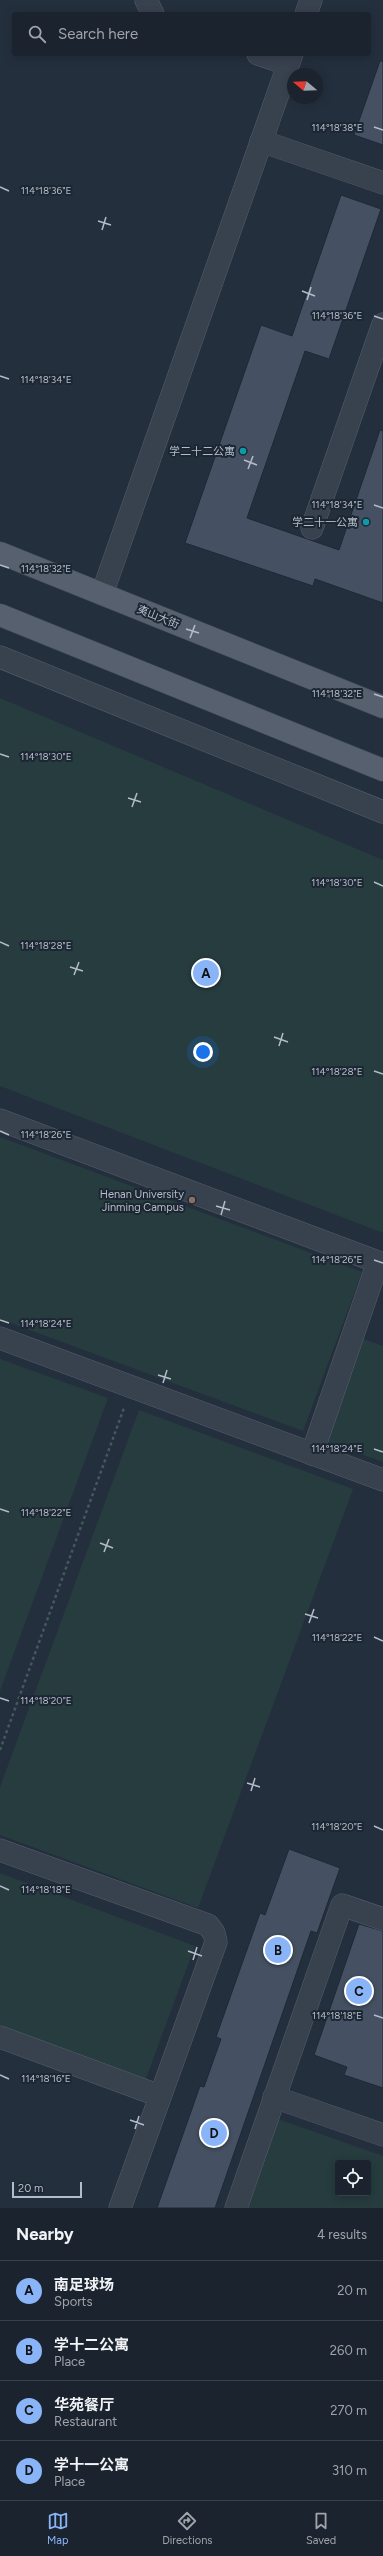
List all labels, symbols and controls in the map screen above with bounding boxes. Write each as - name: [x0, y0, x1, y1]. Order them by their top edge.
- search box: [12, 12, 371, 56]
- icon: search: [26, 23, 48, 45]
- text: Search here: [58, 25, 138, 43]
- north arrow: [287, 68, 323, 104]
- text: 114°18'38"E: [311, 121, 363, 134]
- text: 114°18'36"E: [21, 184, 71, 197]
- text: 114°18'36"E: [312, 309, 362, 322]
- text: 114°18'34"E: [20, 373, 72, 386]
- place label: 学二十二公寓: [169, 445, 235, 458]
- marker: 学二十二公寓: [238, 446, 248, 456]
- text: 114°18'34"E: [311, 498, 363, 511]
- place label: 学二十一公寓: [292, 516, 358, 529]
- marker: 学二十一公寓: [361, 517, 371, 527]
- text: 114°18'32"E: [21, 562, 71, 575]
- street label: 夷山大街: [135, 603, 181, 631]
- text: 114°18'32"E: [312, 687, 362, 700]
- text: 114°18'30"E: [20, 750, 72, 763]
- text: 114°18'30"E: [311, 876, 363, 889]
- text: 114°18'28"E: [20, 939, 72, 952]
- pin: A: [193, 958, 219, 988]
- your location: [193, 1042, 213, 1062]
- text: 114°18'28"E: [311, 1065, 363, 1078]
- text: 114°18'26"E: [21, 1128, 71, 1141]
- place label: Henan University Jinming Campus: [100, 1188, 184, 1214]
- marker: Henan University Jinming Campus: [187, 1195, 197, 1205]
- text: 114°18'26"E: [312, 1253, 362, 1266]
- text: 114°18'24"E: [20, 1317, 72, 1330]
- text: 114°18'24"E: [311, 1442, 363, 1455]
- text: 114°18'22"E: [21, 1506, 71, 1519]
- text: 114°18'22"E: [312, 1631, 362, 1644]
- text: 114°18'20"E: [20, 1694, 72, 1707]
- text: 114°18'20"E: [311, 1820, 363, 1833]
- text: 114°18'18"E: [21, 1883, 71, 1896]
- pin: B: [265, 1935, 291, 1965]
- pin: C: [346, 1976, 372, 2006]
- text: 114°18'18"E: [312, 2009, 362, 2022]
- text: 114°18'16"E: [21, 2072, 71, 2085]
- pin: D: [201, 2118, 227, 2148]
- map controls: [335, 2160, 371, 2196]
- button: locate: [335, 2160, 371, 2196]
- scale bar: [12, 2180, 82, 2199]
- text: 20 m: [18, 2182, 43, 2195]
- text: Nearby: [16, 2224, 74, 2244]
- text: 4 results: [317, 2227, 367, 2242]
- text: 南足球场: [54, 2276, 114, 2294]
- text: A: [24, 2283, 34, 2298]
- text: 20 m: [337, 2283, 367, 2298]
- text: Sports: [54, 2294, 93, 2309]
- text: 学十二公寓: [54, 2336, 129, 2354]
- text: B: [25, 2343, 33, 2358]
- text: 260 m: [330, 2343, 367, 2358]
- text: Place: [54, 2354, 85, 2369]
- text: 华苑餐厅: [54, 2396, 114, 2414]
- text: C: [24, 2403, 34, 2418]
- text: 270 m: [330, 2403, 367, 2418]
- text: Restaurant: [54, 2414, 117, 2429]
- text: 学十一公寓: [54, 2456, 129, 2474]
- text: D: [24, 2463, 34, 2478]
- text: 310 m: [332, 2463, 367, 2478]
- text: Place: [54, 2474, 85, 2489]
- tab: Map: [47, 2510, 69, 2547]
- tab: Directions: [162, 2510, 212, 2547]
- tab: Saved: [306, 2510, 336, 2547]

